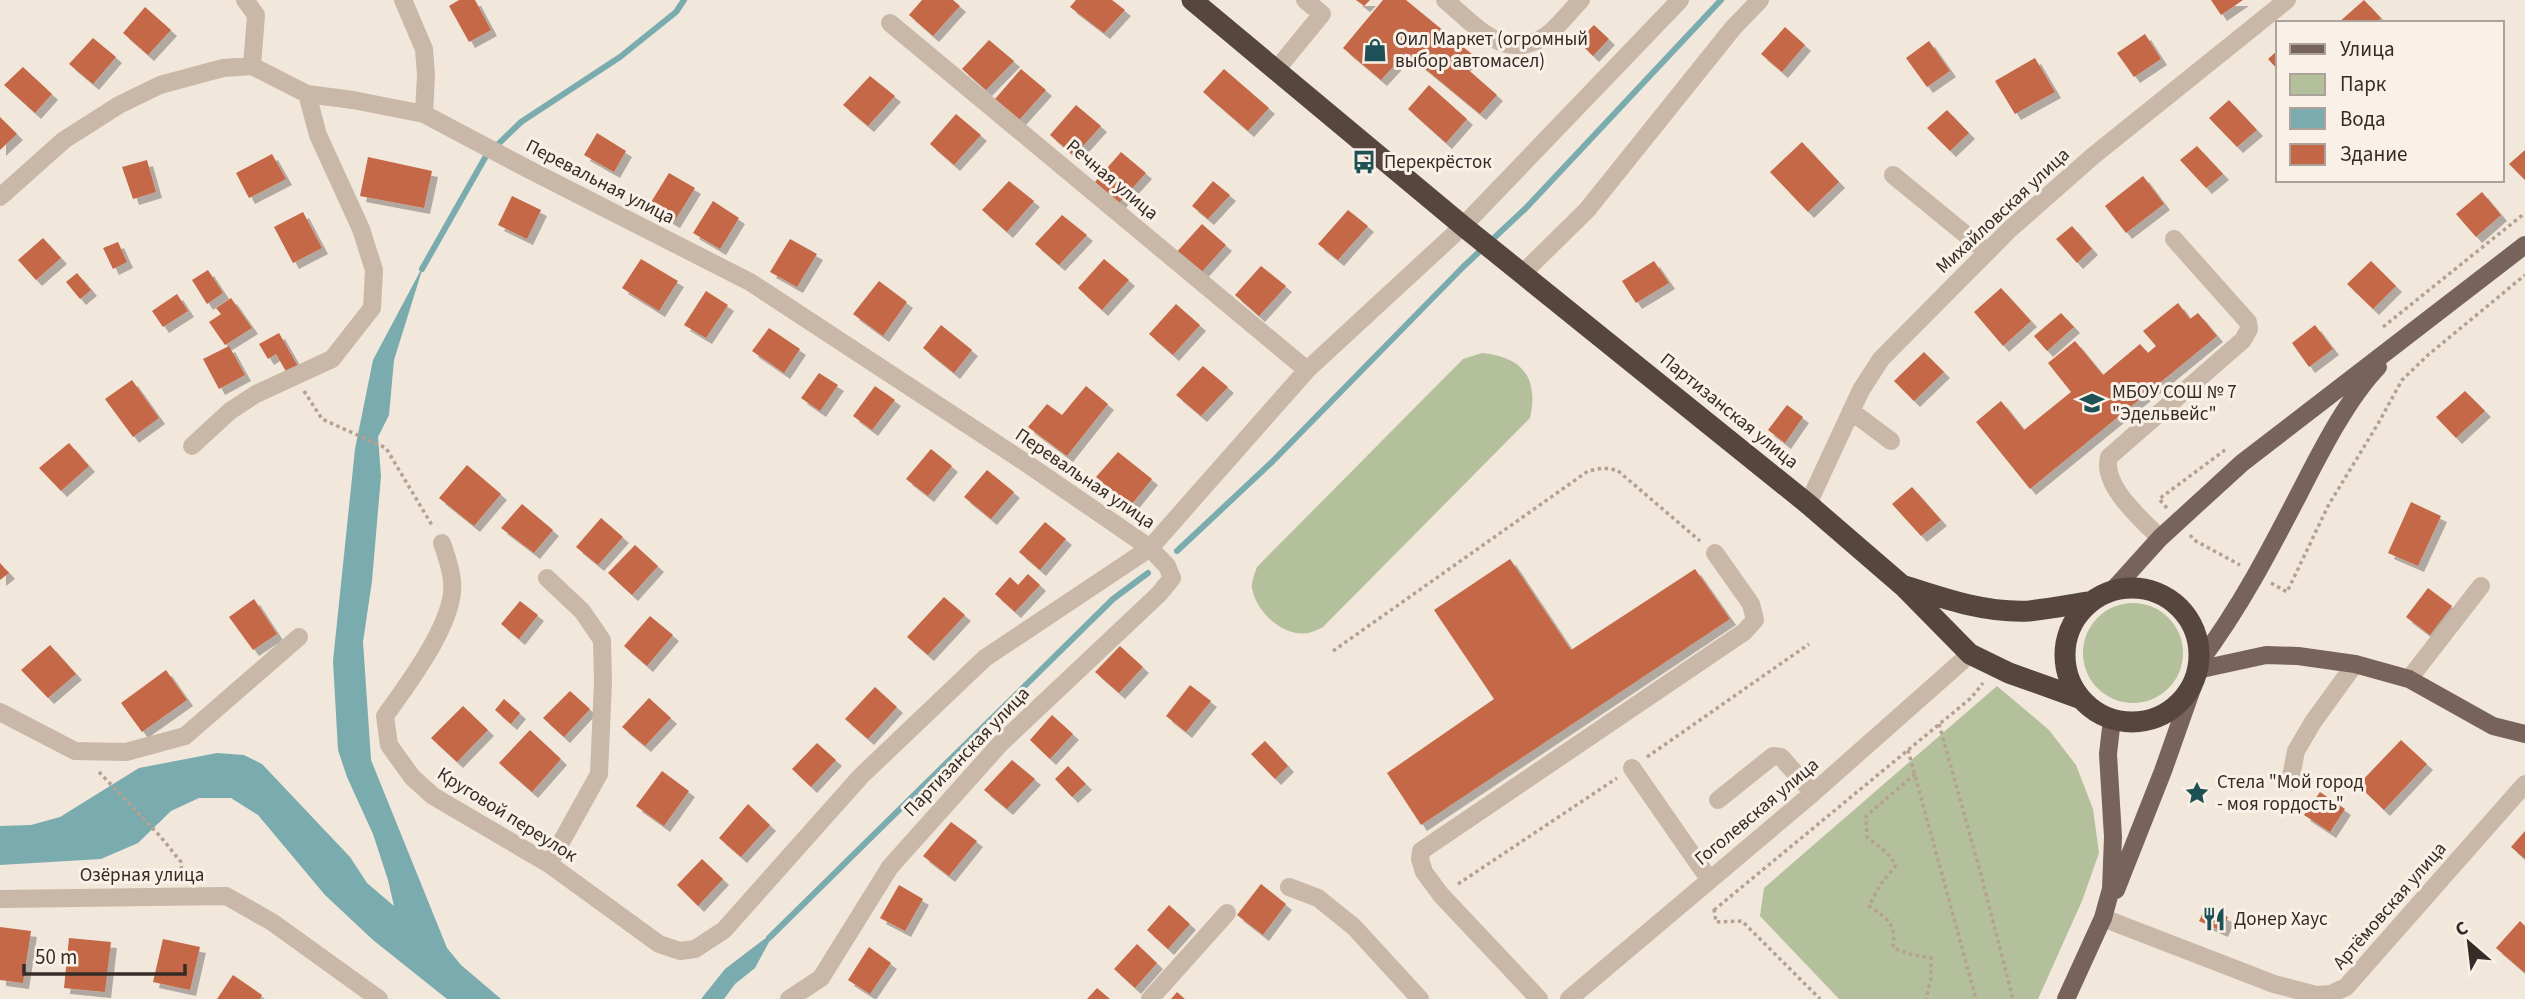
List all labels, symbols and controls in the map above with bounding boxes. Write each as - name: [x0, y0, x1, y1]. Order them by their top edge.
- legend: [2276, 21, 2504, 182]
- place label: Оил Маркет (огромный выбор автомасел): [1395, 26, 1588, 75]
- text: Улица: [2340, 34, 2395, 64]
- shop icon: Оил Маркет (огромный выбор автомасел): [1361, 36, 1389, 64]
- text: Парк: [2340, 69, 2387, 99]
- text: Вода: [2340, 104, 2386, 134]
- street label: Перевальная улица: [521, 133, 679, 231]
- street label: Речная улица: [1060, 133, 1164, 227]
- text: Здание: [2340, 139, 2408, 169]
- street label: Михайловская улица: [1930, 142, 2076, 280]
- bus stop icon: Перекрёсток: [1350, 148, 1378, 176]
- place label: Перекрёсток: [1384, 149, 1492, 176]
- street label: Партизанская улица: [1654, 347, 1804, 475]
- place label: МБОУ СОШ № 7 "Эдельвейс": [2112, 379, 2237, 428]
- school or university icon: МБОУ СОШ № 7 "Эдельвейс": [2078, 389, 2106, 417]
- street label: Перевальная улица: [1009, 422, 1161, 536]
- street label: Партизанская улица: [898, 681, 1036, 823]
- street label: Гоголевская улица: [1689, 752, 1825, 872]
- street label: Круговой переулок: [432, 761, 583, 869]
- place label: Стела "Мой город - моя гордость": [2217, 769, 2364, 818]
- place icon: Стела "Мой город - моя гордость": [2183, 779, 2211, 807]
- street label: Артёмовская улица: [2327, 836, 2453, 976]
- street label: Озёрная улица: [80, 862, 204, 889]
- restaurant icon: Донер Хаус: [2200, 905, 2228, 933]
- place label: Донер Хаус: [2234, 906, 2328, 933]
- north arrow: [2434, 908, 2504, 978]
- text: С: [2451, 915, 2473, 944]
- scale bar: [24, 932, 186, 976]
- text: 50 m: [35, 942, 77, 972]

